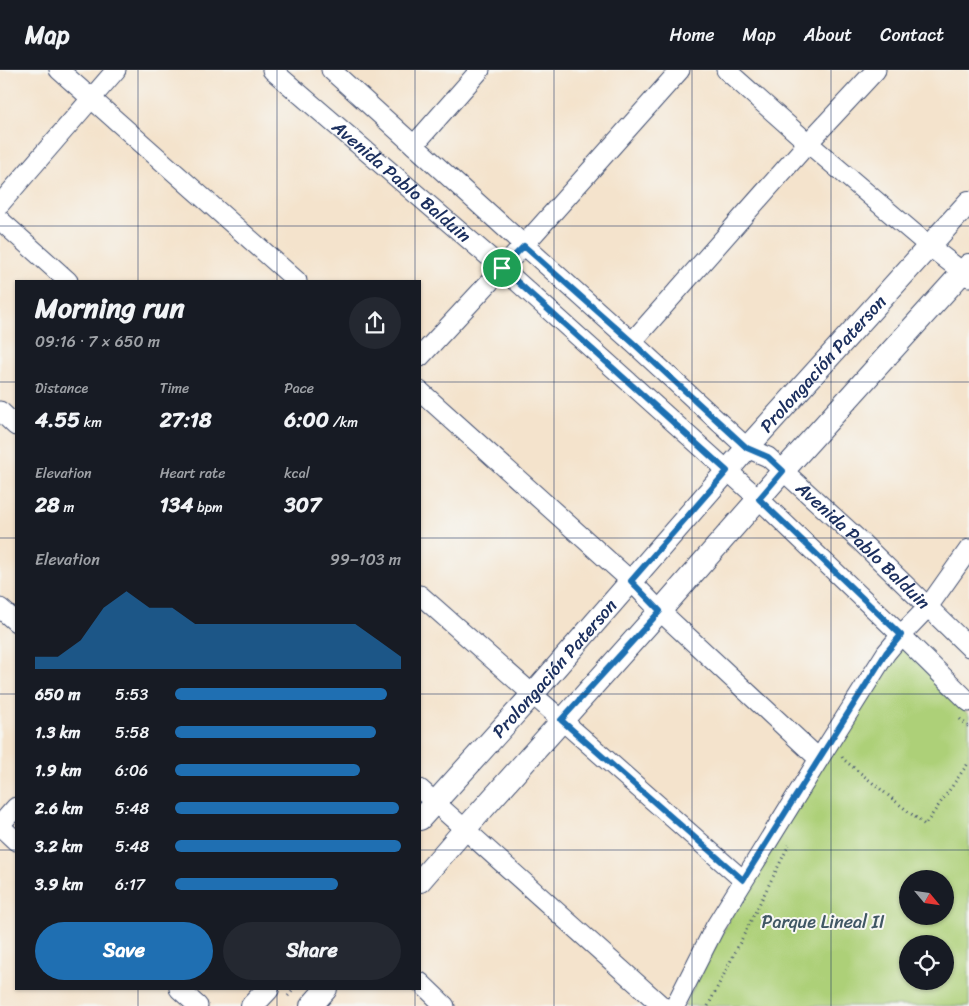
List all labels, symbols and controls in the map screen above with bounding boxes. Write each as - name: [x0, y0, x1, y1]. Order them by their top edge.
- text: Map: [25, 14, 69, 56]
- text: Home: [670, 19, 715, 51]
- text: Map: [743, 19, 776, 51]
- text: About: [804, 19, 852, 51]
- text: Contact: [880, 19, 944, 51]
- street label: Avenida Pablo Balduin: [324, 111, 479, 251]
- pin: [481, 247, 523, 289]
- icon: arrive: [488, 254, 516, 282]
- text: Morning run: [35, 283, 185, 332]
- street label: Prolongación Paterson: [752, 287, 895, 440]
- button: share: [349, 297, 401, 349]
- text: 09:16 · 7 × 650 m: [35, 327, 160, 356]
- text: Distance: [35, 376, 88, 401]
- text: Time: [160, 376, 189, 401]
- text: Pace: [284, 376, 314, 401]
- text: 4.55: [35, 401, 80, 439]
- text: 27:18: [160, 401, 212, 439]
- text: 6:00: [284, 401, 329, 439]
- text: km: [80, 410, 102, 435]
- text: /km: [329, 410, 358, 435]
- text: Elevation: [35, 461, 92, 486]
- text: Heart rate: [160, 461, 225, 486]
- text: kcal: [284, 461, 310, 486]
- street label: Avenida Pablo Balduin: [788, 473, 938, 618]
- text: 28: [35, 486, 60, 524]
- text: 134: [160, 486, 193, 524]
- text: 307: [284, 486, 321, 524]
- text: m: [60, 495, 74, 520]
- text: bpm: [193, 495, 223, 520]
- text: Elevation: [35, 545, 100, 574]
- text: 99–103 m: [330, 545, 401, 574]
- street label: Prolongación Paterson: [484, 591, 625, 746]
- text: 650 m: [35, 680, 80, 709]
- text: 5:53: [115, 680, 148, 709]
- text: 1.3 km: [35, 718, 80, 747]
- text: 5:58: [115, 718, 149, 747]
- text: 1.9 km: [35, 756, 81, 785]
- text: 6:06: [115, 756, 148, 785]
- text: 2.6 km: [35, 794, 83, 823]
- text: 5:48: [115, 794, 149, 823]
- text: 3.2 km: [35, 832, 83, 861]
- text: 5:48: [115, 832, 149, 861]
- text: 3.9 km: [35, 870, 83, 899]
- text: 6:17: [115, 870, 145, 899]
- north arrow: [899, 870, 954, 925]
- map controls: [899, 870, 954, 990]
- park label: Parque Lineal II: [762, 906, 885, 938]
- button: Save: [35, 922, 213, 980]
- button: Share: [223, 922, 401, 980]
- button: locate: [899, 935, 954, 990]

